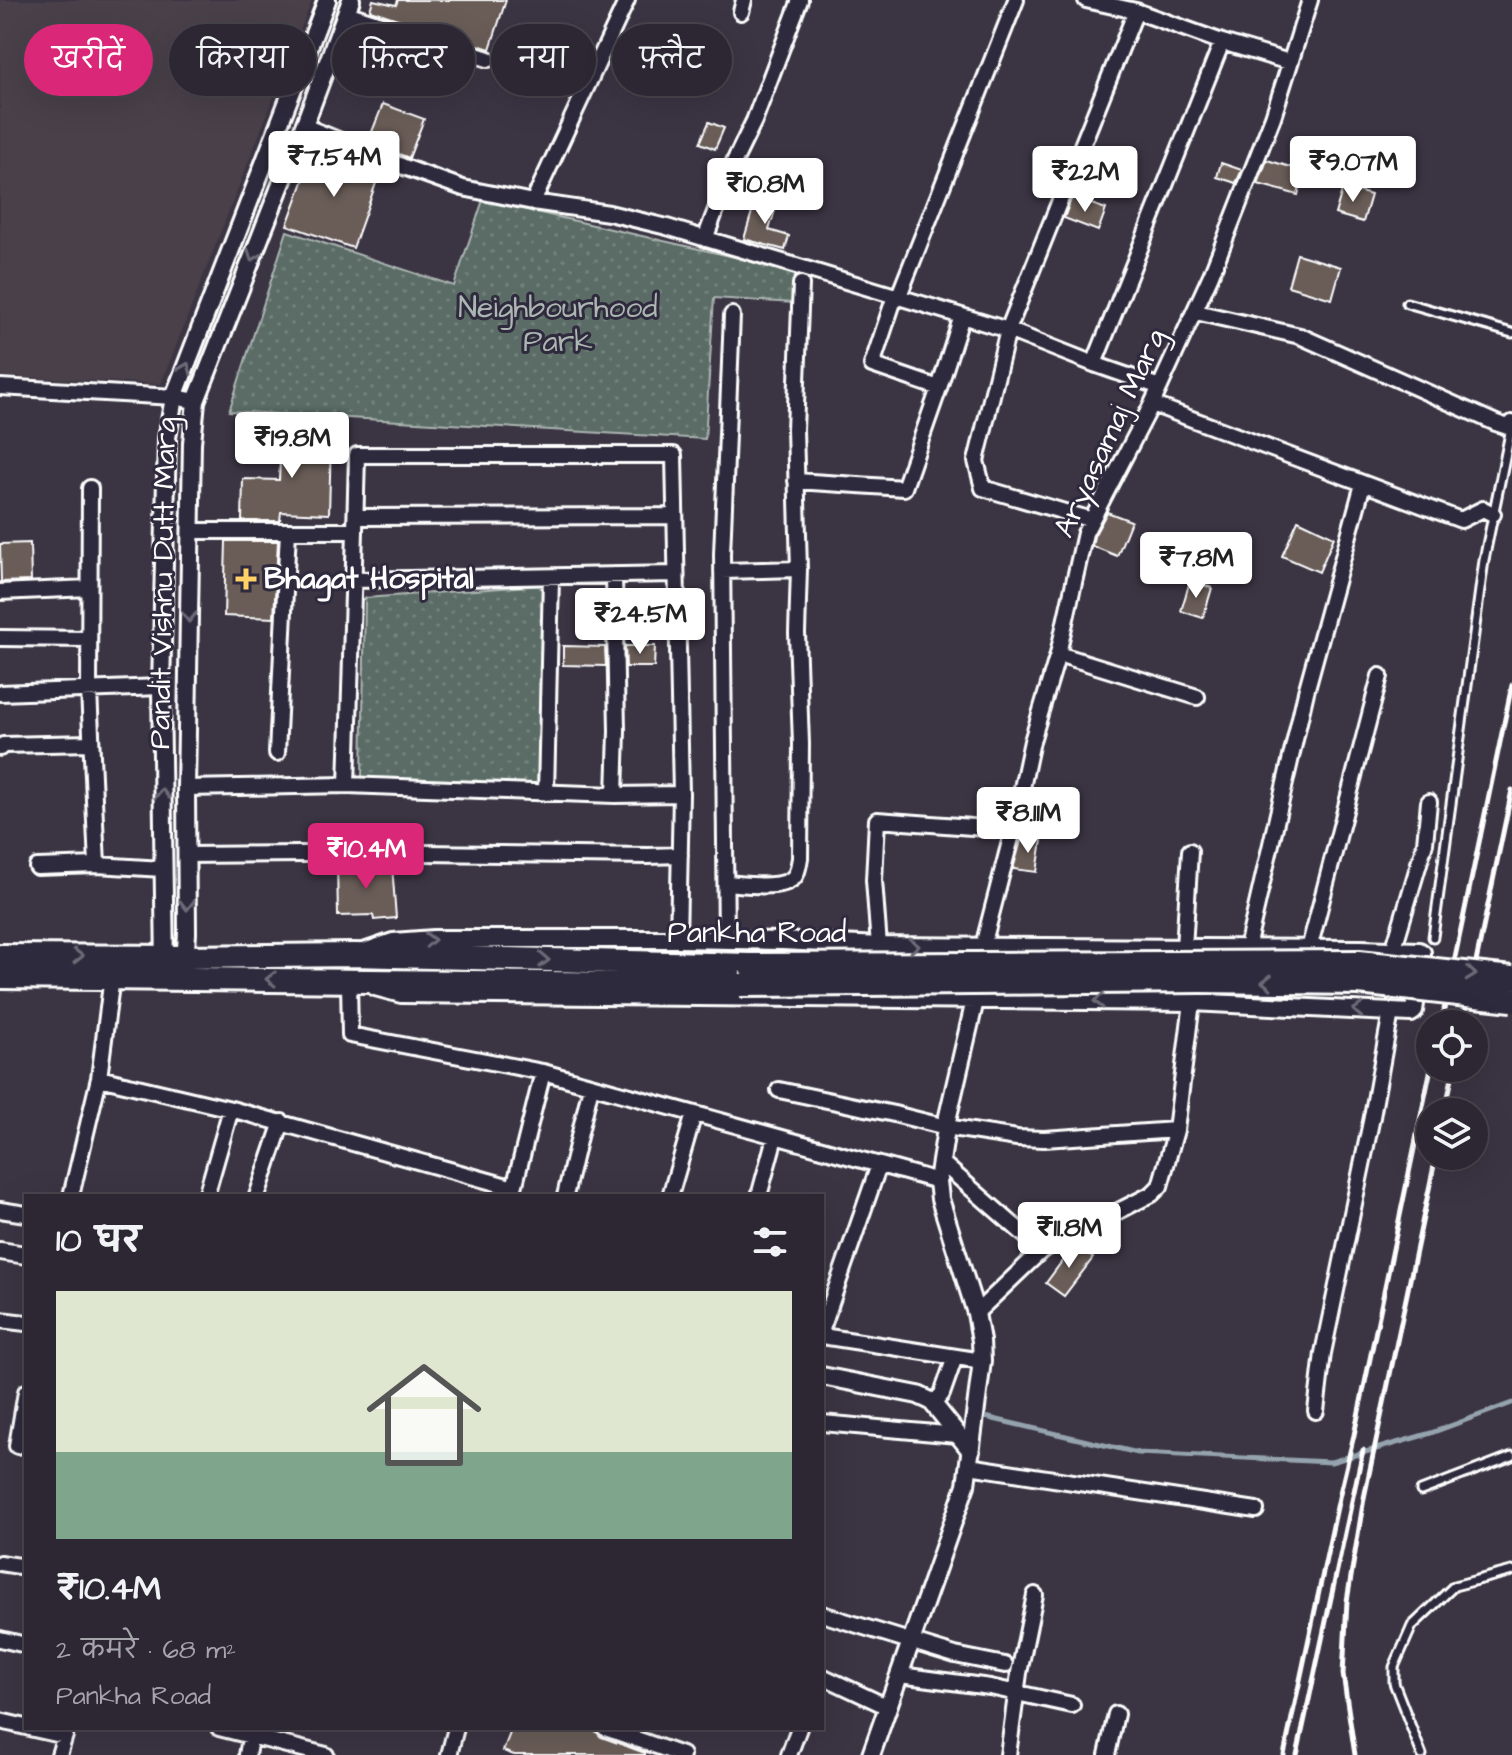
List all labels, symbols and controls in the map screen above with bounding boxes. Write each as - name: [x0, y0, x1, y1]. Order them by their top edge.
- chip: खरीदें: [24, 24, 153, 96]
- chip: किराया: [169, 24, 316, 96]
- chip: फ़िल्टर: [332, 24, 475, 96]
- chip: नया: [491, 24, 596, 96]
- chip: फ़्लैट: [612, 24, 732, 96]
- pin: ₹7.54M: [269, 131, 399, 199]
- pin: ₹9.07M: [1288, 136, 1418, 204]
- text: ₹7.54M: [286, 139, 382, 175]
- text: ₹9.07M: [1308, 144, 1398, 180]
- pin: ₹22M: [1038, 146, 1132, 214]
- text: ₹22M: [1050, 154, 1120, 190]
- pin: ₹10.8M: [700, 158, 830, 226]
- text: ₹10.8M: [725, 166, 805, 202]
- one-way arrow: [246, 248, 263, 262]
- park label: Neighbourhood Park: [458, 287, 658, 363]
- street label: Aryasamaj Marg: [1043, 322, 1178, 545]
- one-way arrow: [176, 362, 193, 376]
- pin: ₹19.8M: [227, 412, 357, 480]
- street label: Pandit Vishnu Dutt Marg: [139, 417, 188, 749]
- text: ₹19.8M: [253, 420, 331, 456]
- pin: ₹7.8M: [1140, 532, 1252, 600]
- text: ₹7.8M: [1158, 540, 1234, 576]
- place label: Bhagat Hospital: [264, 558, 474, 602]
- marker: Bhagat Hospital: [235, 568, 257, 590]
- pin: ₹24.5M: [575, 588, 705, 656]
- text: ₹24.5M: [593, 596, 687, 632]
- one-way arrow: [180, 611, 198, 624]
- one-way arrow: [153, 787, 171, 800]
- pin: ₹8.11M: [963, 787, 1093, 855]
- text: ₹8.11M: [995, 795, 1061, 831]
- pin: ₹10.4M: [301, 823, 431, 891]
- text: ₹10.4M: [326, 831, 406, 867]
- one-way arrow: [178, 899, 196, 912]
- street label: Pankha Road: [668, 912, 846, 954]
- one-way arrow: [424, 932, 437, 949]
- one-way arrow: [908, 937, 921, 955]
- one-way arrow: [72, 947, 85, 965]
- one-way arrow: [538, 951, 551, 968]
- one-way arrow: [1465, 965, 1478, 982]
- one-way arrow: [264, 971, 277, 988]
- one-way arrow: [1260, 973, 1273, 991]
- one-way arrow: [1092, 992, 1105, 1010]
- one-way arrow: [1351, 1002, 1364, 1019]
- map controls: [1416, 1010, 1488, 1170]
- button: locate: [1416, 1010, 1488, 1082]
- button: layers: [1416, 1098, 1488, 1170]
- pin: ₹11.8M: [1004, 1202, 1134, 1270]
- text: ₹11.8M: [1036, 1210, 1102, 1246]
- text: 10 घर: [56, 1217, 141, 1265]
- icon: filters: [748, 1220, 792, 1264]
- icon: home: [352, 1343, 496, 1487]
- text: ₹10.4M: [56, 1565, 161, 1613]
- text: 2 कमरे · 68 m²: [56, 1632, 236, 1668]
- text: Pankha Road: [56, 1678, 211, 1714]

